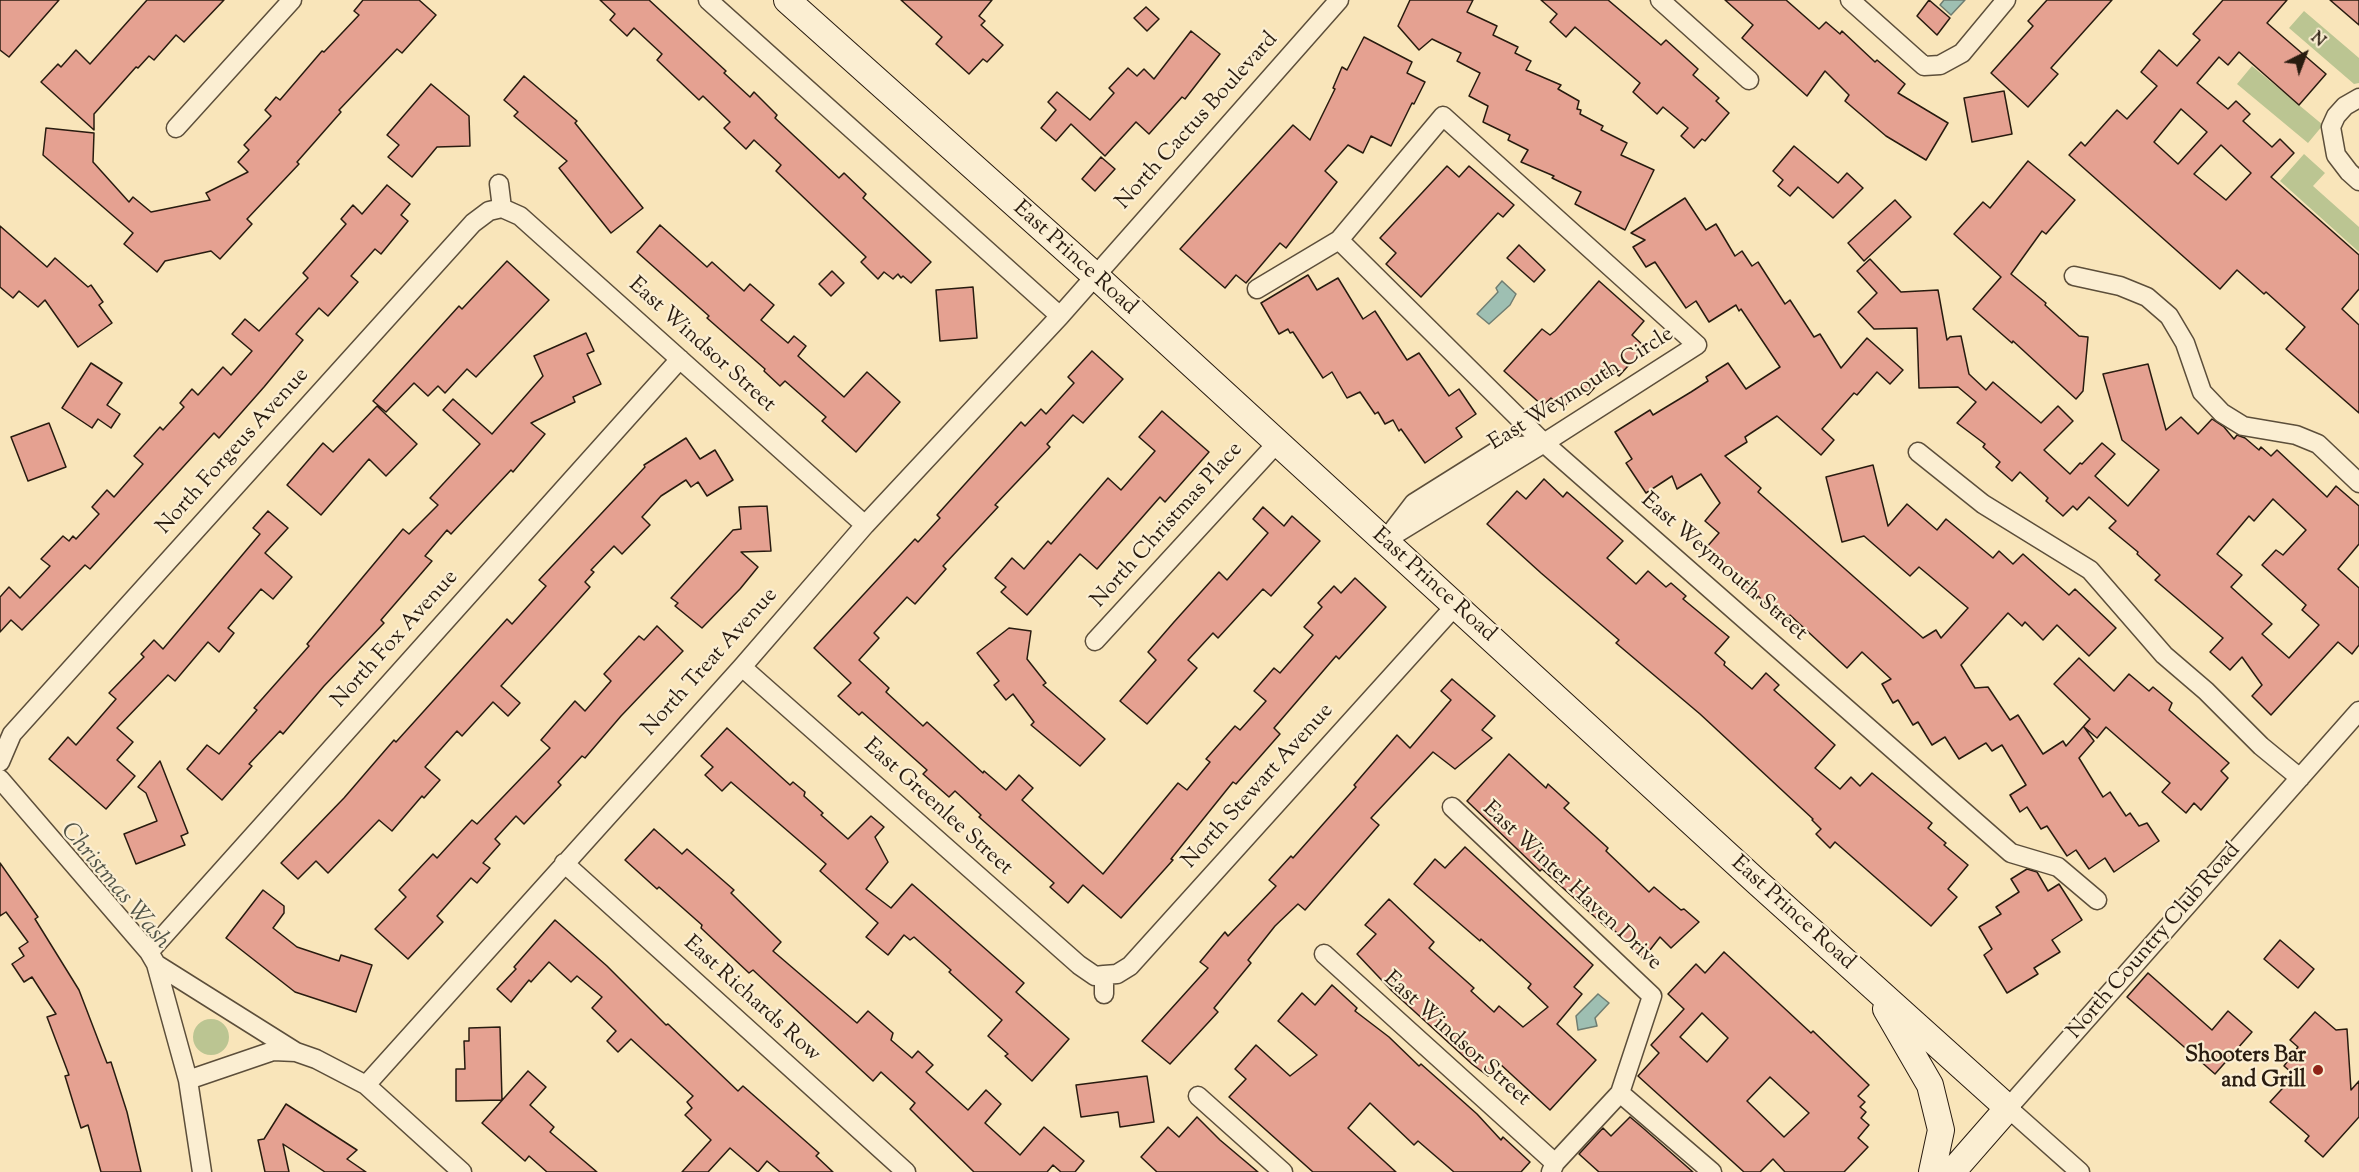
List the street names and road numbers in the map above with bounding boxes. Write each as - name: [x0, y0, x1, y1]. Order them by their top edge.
- street label: North Cactus Boulevard: [1111, 28, 1285, 216]
- street label: East Prince Road: [1006, 196, 1142, 322]
- street label: East Windsor Street: [622, 273, 780, 419]
- street label: East Weymouth Circle: [1485, 322, 1679, 458]
- street label: North Forgeus Avenue: [152, 363, 316, 541]
- street label: North Christmas Place: [1087, 438, 1249, 614]
- street label: East Weymouth Street: [1634, 488, 1812, 648]
- street label: East Prince Road: [1365, 523, 1501, 649]
- street label: North Fox Avenue: [327, 566, 465, 714]
- street label: North Treat Avenue: [638, 583, 784, 743]
- street label: North Stewart Avenue: [1178, 699, 1340, 875]
- street label: East Greenlee Street: [857, 734, 1017, 882]
- street label: East Winter Haven Drive: [1476, 797, 1666, 977]
- street label: North Country Club Road: [2063, 839, 2247, 1045]
- street label: East Prince Road: [1724, 851, 1860, 977]
- street label: East Richards Row: [677, 931, 825, 1069]
- street label: East Windsor Street: [1377, 967, 1535, 1113]

